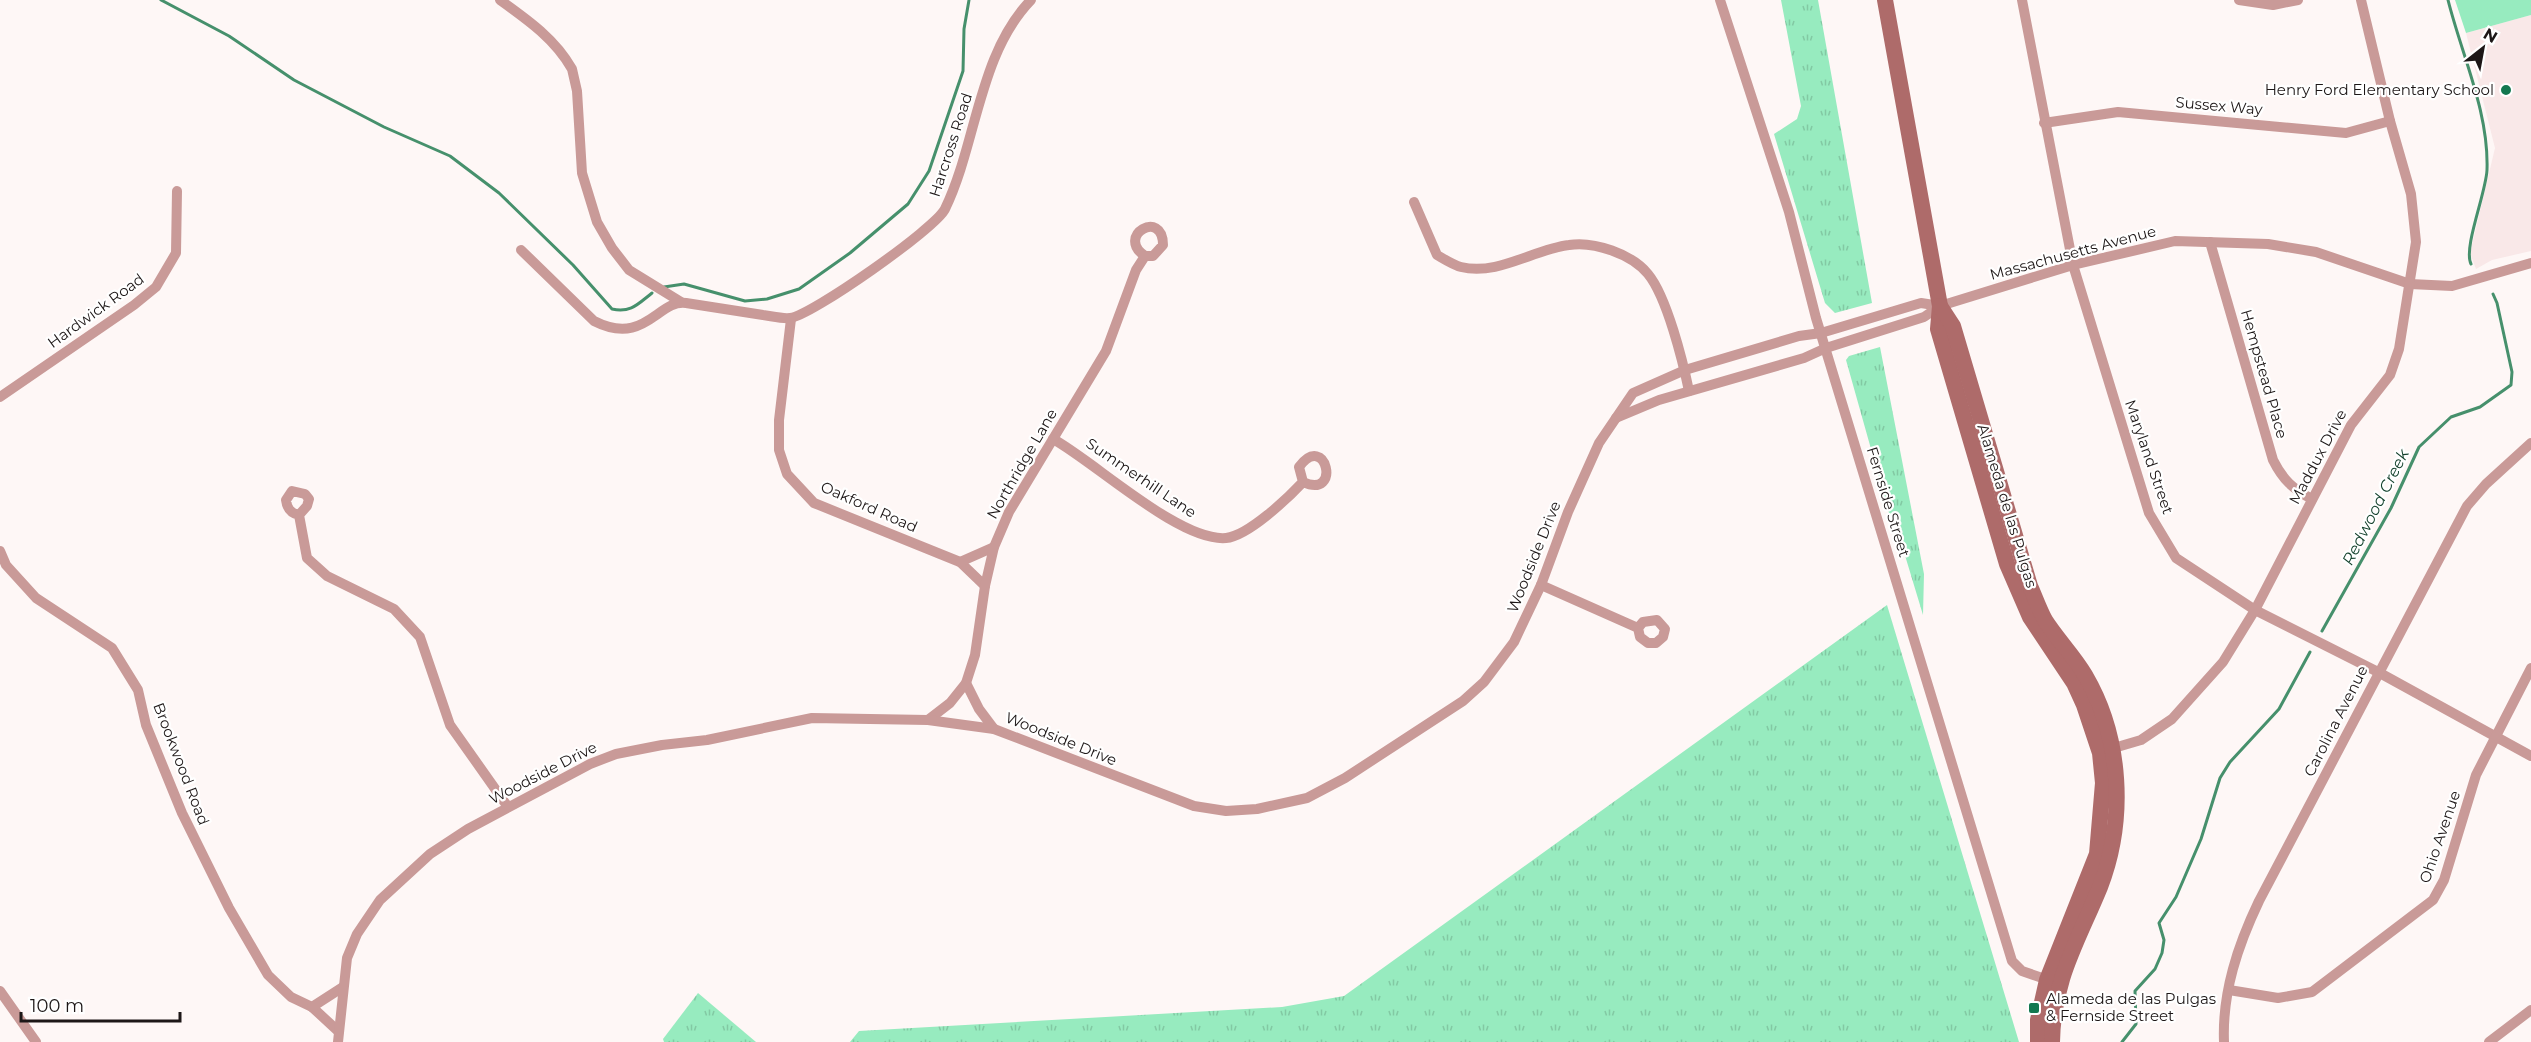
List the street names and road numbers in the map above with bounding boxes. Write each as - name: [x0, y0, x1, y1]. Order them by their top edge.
- street label: Harcross Road: [925, 90, 976, 199]
- street label: Sussex Way: [2175, 92, 2264, 119]
- street label: Massachusetts Avenue: [1988, 221, 2158, 284]
- street label: Hardwick Road: [44, 269, 148, 352]
- street label: Hempstead Place: [2237, 307, 2292, 441]
- street label: Maryland Street: [2121, 397, 2178, 517]
- street label: Northridge Lane: [982, 405, 1061, 522]
- street label: Maddux Drive: [2285, 406, 2351, 508]
- street label: Alameda de las Pulgas: [1974, 422, 2041, 590]
- street label: Summerhill Lane: [1082, 434, 1200, 522]
- street label: Fernside Street: [1863, 444, 1914, 559]
- street label: Oakford Road: [818, 477, 921, 536]
- street label: Woodside Drive: [1503, 498, 1565, 615]
- street label: Carolina Avenue: [2299, 662, 2372, 780]
- street label: Brookwood Road: [149, 700, 214, 828]
- street label: Woodside Drive: [1003, 708, 1120, 770]
- street label: Woodside Drive: [486, 737, 600, 808]
- street label: Ohio Avenue: [2415, 788, 2464, 886]

